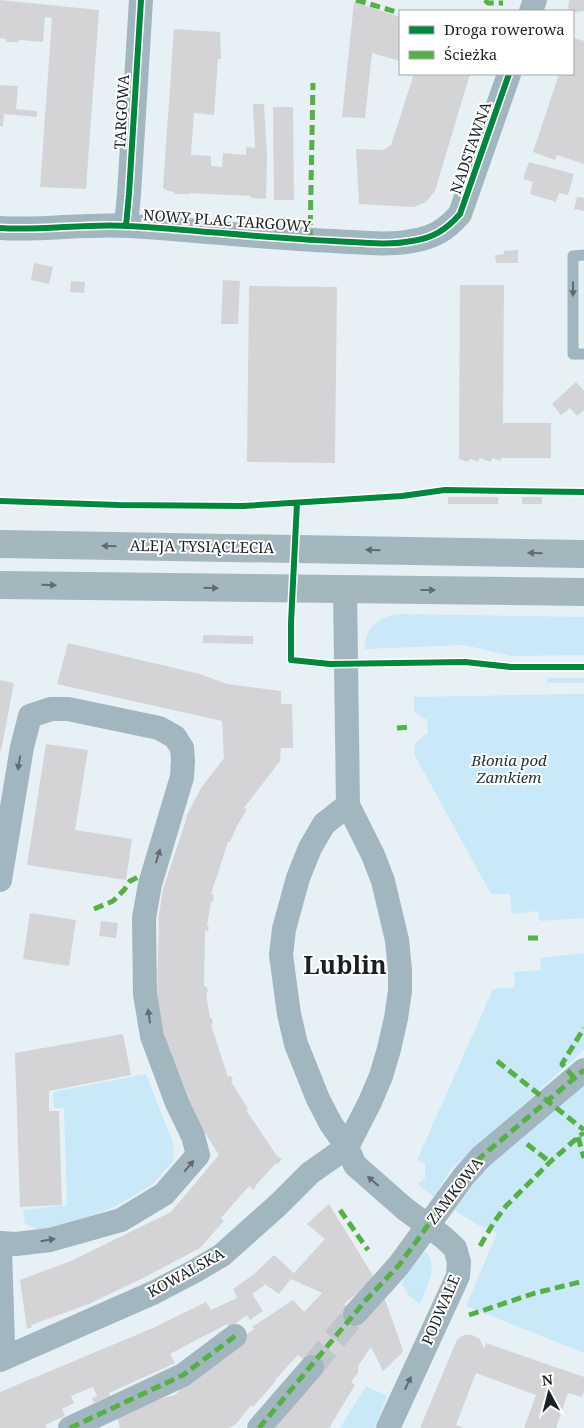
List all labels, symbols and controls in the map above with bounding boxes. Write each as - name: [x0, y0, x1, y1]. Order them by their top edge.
- legend: [399, 10, 574, 75]
- text: Droga rowerowa: [444, 19, 565, 39]
- text: Ścieżka: [444, 44, 497, 64]
- street label: TARGOWA: [109, 73, 133, 150]
- street label: NADSTAWNA: [445, 98, 495, 196]
- street label: NOWY PLAC TARGOWY: [143, 204, 312, 236]
- one-way arrow: [569, 281, 577, 297]
- street label: ALEJA TYSIĄCLECIA: [130, 535, 275, 557]
- one-way arrow: [100, 541, 116, 549]
- one-way arrow: [365, 546, 381, 554]
- one-way arrow: [527, 549, 543, 557]
- one-way arrow: [41, 581, 57, 589]
- one-way arrow: [203, 584, 219, 592]
- one-way arrow: [421, 586, 437, 594]
- park label: Błonia pod Zamkiem: [470, 750, 547, 787]
- one-way arrow: [15, 755, 23, 771]
- one-way arrow: [155, 848, 163, 863]
- district label: Lublin: [303, 947, 387, 981]
- one-way arrow: [144, 1008, 152, 1024]
- street label: ZAMKOWA: [422, 1152, 487, 1228]
- one-way arrow: [183, 1160, 194, 1173]
- one-way arrow: [367, 1175, 379, 1187]
- one-way arrow: [41, 1235, 57, 1243]
- street label: KOWALSKA: [144, 1243, 228, 1301]
- street label: PODWALE: [416, 1271, 464, 1348]
- north arrow: [524, 1368, 574, 1418]
- text: N: [541, 1369, 554, 1390]
- one-way arrow: [404, 1376, 412, 1390]

